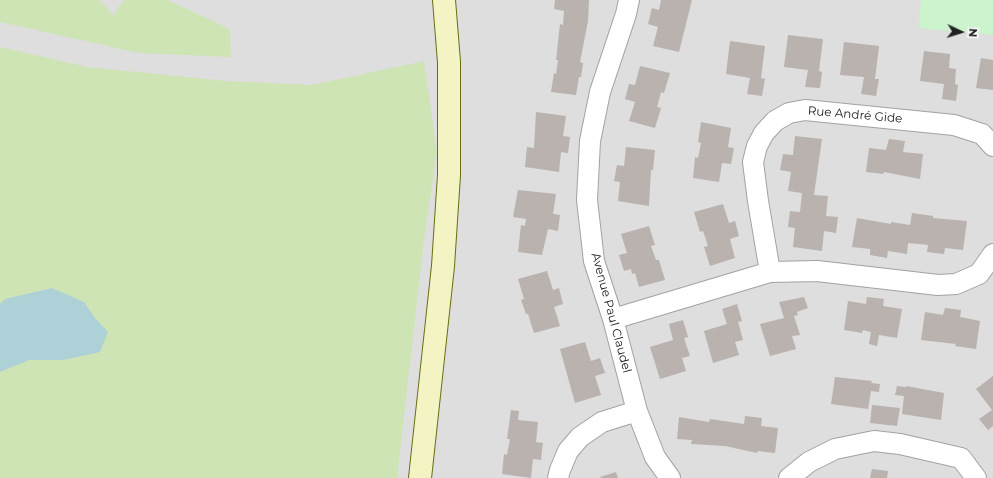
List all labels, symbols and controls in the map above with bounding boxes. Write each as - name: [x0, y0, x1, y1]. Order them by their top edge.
- north arrow: [941, 12, 981, 52]
- text: N: [966, 28, 980, 38]
- street label: Rue André Gide: [807, 104, 903, 126]
- street label: Avenue Paul Claudel: [588, 251, 634, 375]

